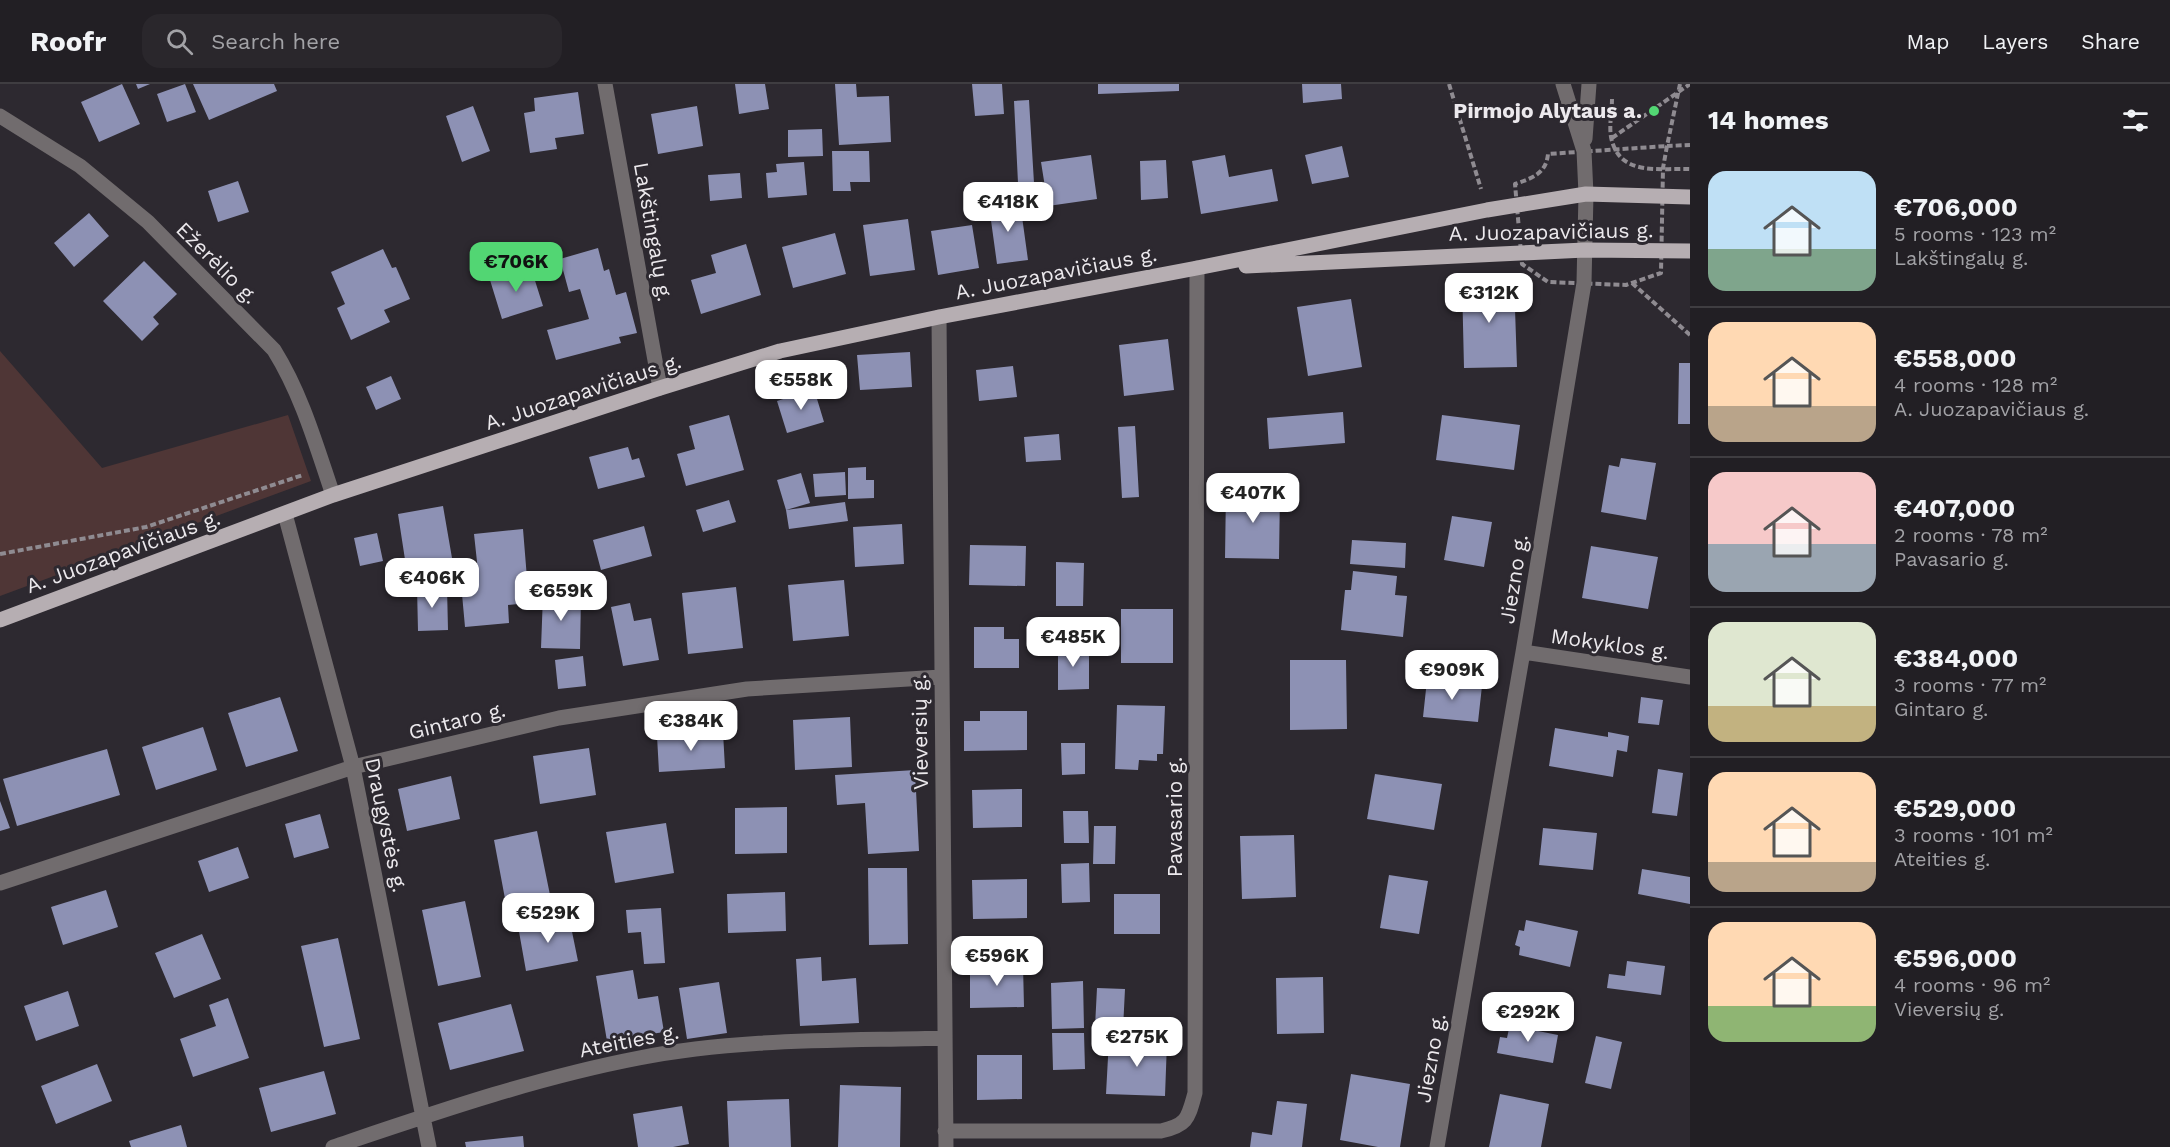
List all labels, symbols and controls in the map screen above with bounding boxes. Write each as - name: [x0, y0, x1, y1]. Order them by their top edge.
- search box: [142, 14, 562, 68]
- text: Roofr: [30, 25, 106, 58]
- icon: search: [163, 25, 196, 58]
- text: Search here: [211, 29, 340, 54]
- text: Map: [1906, 29, 1949, 54]
- text: Layers: [1982, 29, 2048, 54]
- text: Share: [2081, 29, 2140, 54]
- place label: Pirmojo Alytaus a.: [1453, 98, 1642, 123]
- marker: Pirmojo Alytaus a.: [1647, 104, 1661, 118]
- icon: filters: [2119, 104, 2152, 137]
- text: 14 homes: [1708, 105, 1829, 135]
- street label: Lakštingalų g.: [629, 160, 678, 303]
- pin: €418K: [966, 182, 1050, 233]
- text: €418K: [977, 189, 1039, 213]
- text: €706,000: [1894, 192, 2018, 222]
- icon: home: [1756, 195, 1828, 267]
- street label: Ežerėlio g.: [171, 217, 263, 309]
- street label: A. Juozapavičiaus g.: [1448, 217, 1654, 246]
- text: 5 rooms · 123 m²: [1894, 222, 2056, 246]
- street label: A. Juozapavičiaus g.: [953, 241, 1159, 304]
- pin: €706K: [474, 242, 558, 293]
- text: Lakštingalų g.: [1894, 246, 2028, 270]
- text: €706K: [484, 249, 548, 273]
- pin: €312K: [1447, 273, 1531, 324]
- text: €312K: [1459, 280, 1519, 304]
- text: €558,000: [1894, 343, 2016, 373]
- icon: home: [1756, 346, 1828, 418]
- street label: A. Juozapavičiaus g.: [482, 348, 684, 435]
- pin: €558K: [759, 360, 843, 411]
- text: €558K: [769, 367, 833, 391]
- text: 4 rooms · 128 m²: [1894, 373, 2057, 397]
- text: A. Juozapavičiaus g.: [1894, 397, 2089, 421]
- pin: €407K: [1211, 473, 1295, 524]
- text: €407K: [1220, 480, 1286, 504]
- text: €407,000: [1894, 493, 2015, 523]
- icon: home: [1756, 496, 1828, 568]
- street label: A. Juozapavičiaus g.: [22, 505, 223, 598]
- text: 2 rooms · 78 m²: [1894, 523, 2048, 547]
- street label: Jiezno g.: [1494, 532, 1533, 625]
- text: Pavasario g.: [1894, 547, 2009, 571]
- pin: €406K: [390, 558, 474, 609]
- text: €406K: [399, 565, 465, 589]
- pin: €659K: [519, 571, 603, 622]
- text: €659K: [529, 578, 593, 602]
- pin: €485K: [1031, 617, 1115, 668]
- street label: Mokyklos g.: [1549, 623, 1671, 664]
- text: €485K: [1040, 624, 1106, 648]
- text: €384,000: [1894, 643, 2018, 673]
- icon: home: [1756, 646, 1828, 718]
- pin: €909K: [1410, 650, 1494, 701]
- text: €909K: [1419, 657, 1485, 681]
- text: 3 rooms · 77 m²: [1894, 673, 2046, 697]
- street label: Vieversių g.: [906, 674, 933, 790]
- street label: Gintaro g.: [406, 696, 508, 745]
- text: Gintaro g.: [1894, 697, 1988, 721]
- pin: €384K: [649, 701, 733, 752]
- text: €384K: [658, 708, 724, 732]
- street label: Draugystės g.: [360, 755, 413, 894]
- street label: Pavasario g.: [1162, 757, 1187, 877]
- text: €529,000: [1894, 793, 2016, 823]
- icon: home: [1756, 796, 1828, 868]
- text: 3 rooms · 101 m²: [1894, 823, 2053, 847]
- text: Ateities g.: [1894, 847, 1990, 871]
- pin: €529K: [506, 893, 590, 944]
- text: €529K: [516, 900, 580, 924]
- pin: €596K: [955, 936, 1039, 987]
- text: €596K: [965, 943, 1029, 967]
- text: €596,000: [1894, 943, 2017, 973]
- icon: home: [1756, 946, 1828, 1018]
- text: 4 rooms · 96 m²: [1894, 973, 2050, 997]
- pin: €292K: [1486, 992, 1570, 1043]
- text: Vieversių g.: [1894, 997, 2004, 1021]
- text: €292K: [1496, 999, 1560, 1023]
- street label: Jiezno g.: [1410, 1011, 1451, 1105]
- pin: €275K: [1095, 1017, 1179, 1068]
- street label: Ateities g.: [577, 1019, 681, 1062]
- text: €275K: [1105, 1024, 1169, 1048]

